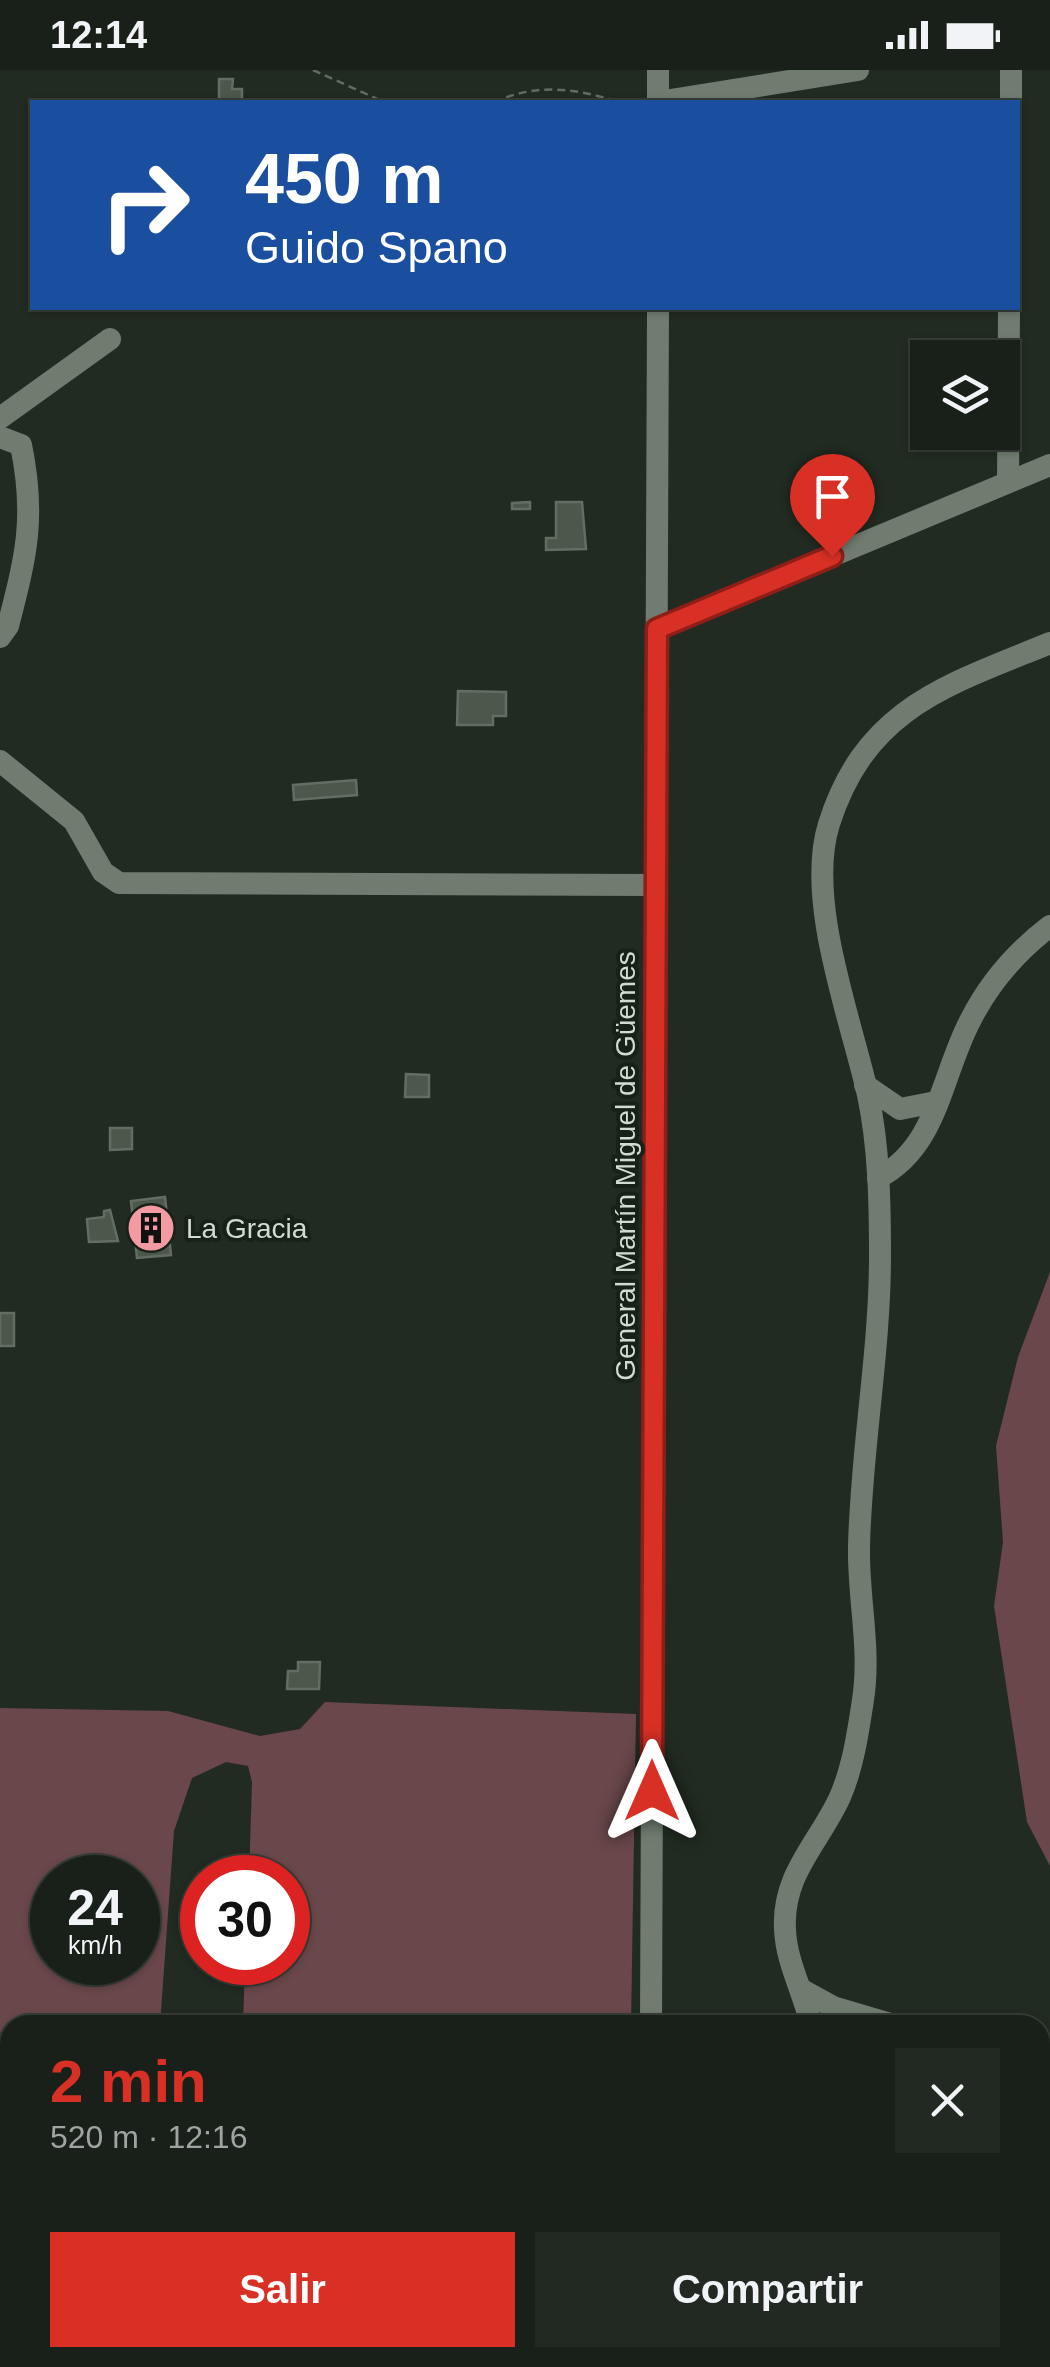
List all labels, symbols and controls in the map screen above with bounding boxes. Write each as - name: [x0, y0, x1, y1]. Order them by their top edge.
- text: 12:14: [50, 14, 147, 56]
- icon: right: [80, 140, 210, 270]
- text: 450 m: [245, 140, 443, 218]
- text: Guido Spano: [245, 222, 508, 273]
- map controls: [910, 340, 1020, 450]
- button: layers: [910, 340, 1020, 450]
- pin: [790, 454, 875, 557]
- icon: arrive: [805, 469, 860, 524]
- street label: General Martín Miguel de Güemes: [610, 951, 641, 1381]
- building icon: La Gracia: [125, 1202, 177, 1254]
- place label: La Gracia: [186, 1213, 308, 1244]
- position arrow: [600, 1739, 704, 1843]
- speed limit sign: 30: [180, 1855, 310, 1985]
- text: 24: [67, 1880, 123, 1936]
- text: km/h: [68, 1931, 122, 1959]
- text: 2 min: [50, 2048, 207, 2115]
- button: close: [895, 2048, 1000, 2153]
- text: 520 m · 12:16: [50, 2119, 247, 2155]
- button: Salir: [50, 2232, 515, 2347]
- button: Compartir: [535, 2232, 1000, 2347]

